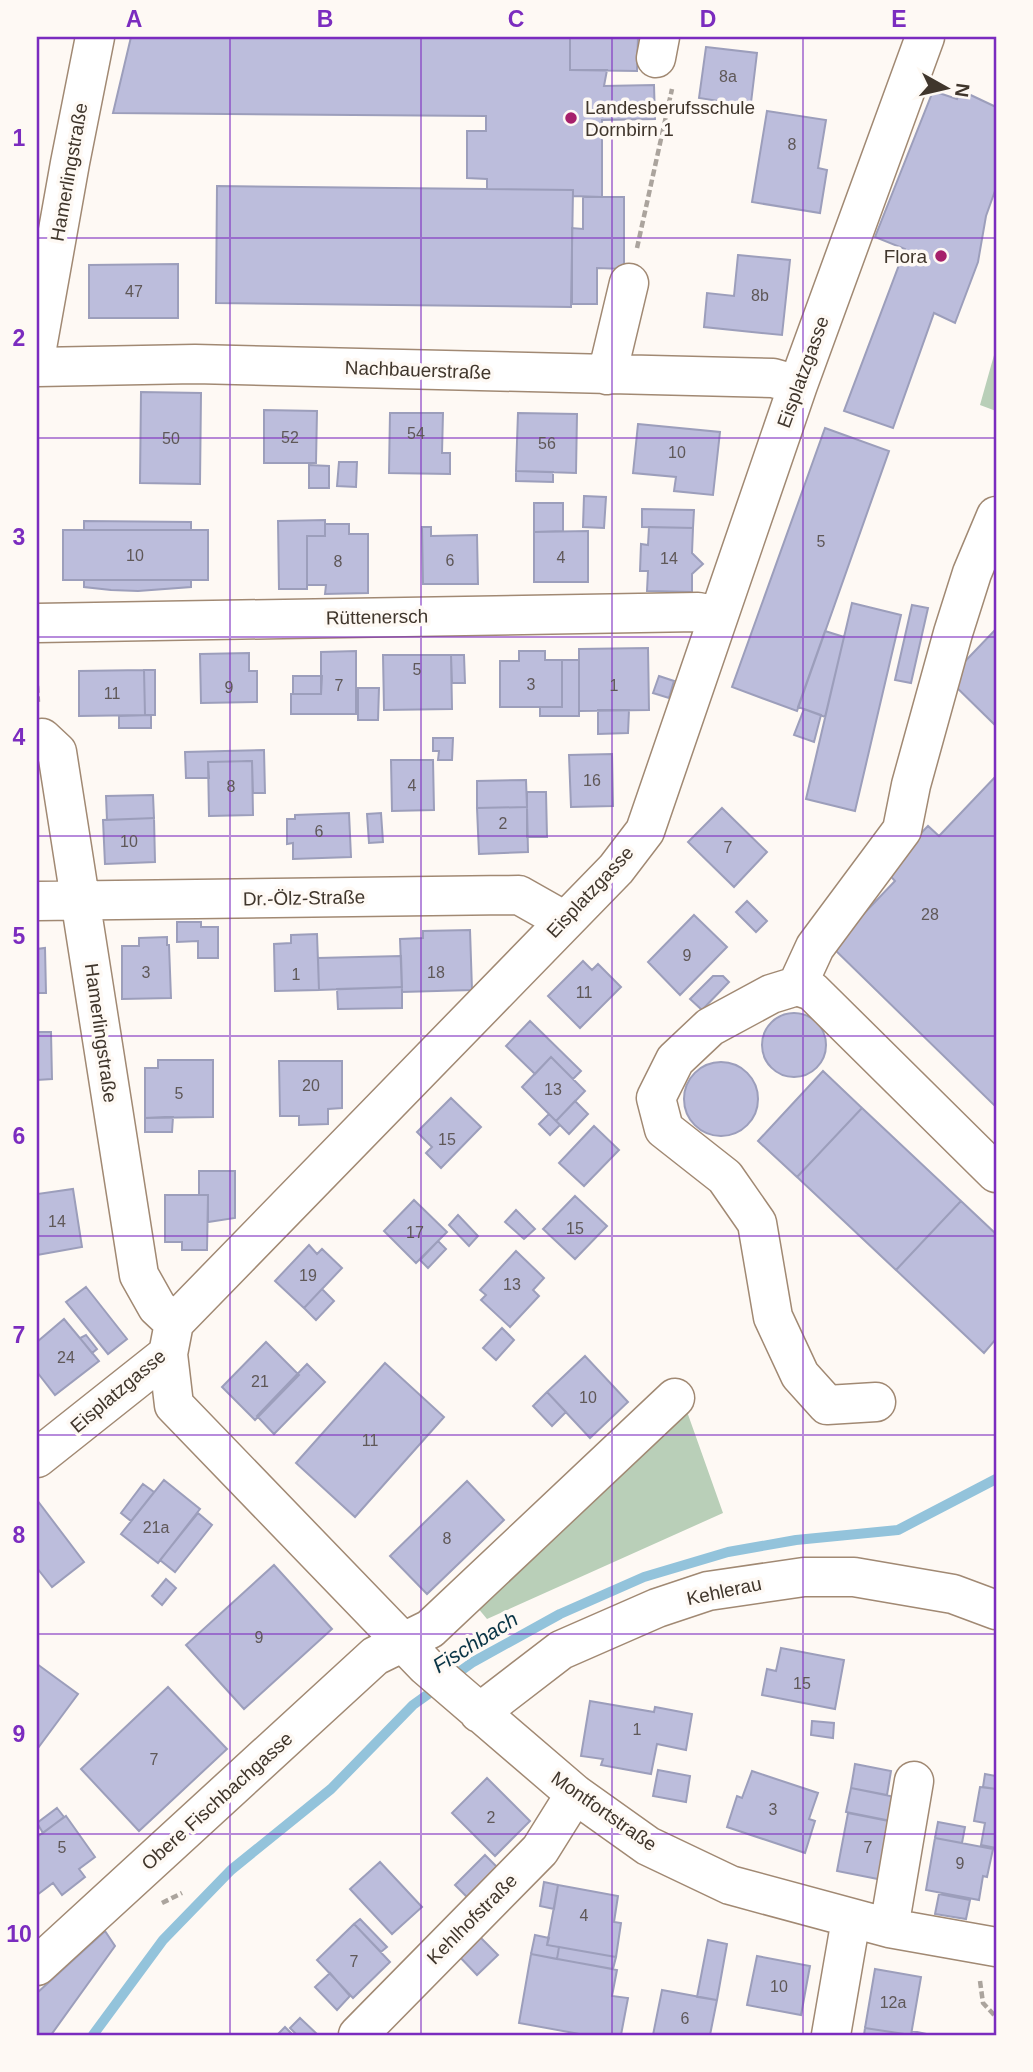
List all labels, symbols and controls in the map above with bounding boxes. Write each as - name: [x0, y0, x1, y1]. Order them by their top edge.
- text: A: [126, 6, 142, 32]
- text: B: [317, 6, 333, 32]
- text: C: [508, 6, 524, 32]
- text: D: [700, 6, 716, 32]
- text: E: [891, 6, 907, 32]
- north arrow: [911, 52, 981, 122]
- house number: 8a: [719, 68, 737, 85]
- text: N: [951, 82, 974, 99]
- place label: Landesberufsschule Dornbirn 1: [585, 97, 755, 140]
- street label: Hamerlingstraße: [46, 101, 92, 243]
- marker: Landesberufsschule Dornbirn 1: [563, 110, 579, 126]
- text: 1: [13, 125, 26, 151]
- house number: 8: [788, 136, 797, 153]
- place label: Flora: [884, 246, 927, 267]
- marker: Flora: [933, 248, 949, 264]
- house number: 47: [125, 283, 143, 300]
- house number: 8b: [751, 287, 769, 304]
- street label: Eisplatzgasse: [773, 313, 833, 431]
- text: 2: [13, 325, 25, 351]
- street label: Nachbauerstraße: [344, 357, 492, 383]
- house number: 54: [407, 425, 425, 442]
- house number: 52: [281, 429, 299, 446]
- house number: 50: [162, 430, 180, 447]
- house number: 56: [538, 435, 556, 452]
- house number: 10: [668, 444, 686, 461]
- text: 3: [13, 524, 25, 550]
- house number: 5: [817, 533, 826, 550]
- house number: 10: [126, 547, 144, 564]
- house number: 4: [557, 549, 566, 566]
- house number: 14: [660, 550, 678, 567]
- house number: 6: [446, 552, 455, 569]
- house number: 8: [334, 553, 343, 570]
- street label: Rüttenersch: [326, 606, 428, 628]
- house number: 5: [413, 661, 422, 678]
- house number: 3: [527, 676, 536, 693]
- house number: 7: [335, 677, 344, 694]
- house number: 1: [610, 677, 619, 694]
- house number: 9: [225, 679, 234, 696]
- house number: 11: [104, 685, 120, 702]
- text: 4: [13, 724, 26, 750]
- house number: 16: [583, 772, 601, 789]
- house number: 4: [408, 777, 417, 794]
- house number: 8: [227, 778, 236, 795]
- house number: 2: [499, 815, 508, 832]
- house number: 6: [315, 823, 324, 840]
- house number: 10: [120, 833, 138, 850]
- house number: 7: [724, 839, 733, 856]
- street label: Eisplatzgasse: [542, 842, 638, 942]
- street label: Dr.-Ölz-Straße: [243, 886, 365, 910]
- house number: 28: [921, 906, 939, 923]
- text: 5: [13, 923, 26, 949]
- house number: 9: [683, 947, 692, 964]
- street label: Hamerlingstraße: [81, 962, 121, 1104]
- house number: 3: [142, 964, 151, 981]
- house number: 18: [427, 964, 445, 981]
- house number: 1: [292, 966, 301, 983]
- house number: 11: [576, 984, 592, 1001]
- house number: 20: [302, 1077, 320, 1094]
- house number: 13: [544, 1081, 562, 1098]
- house number: 5: [175, 1085, 184, 1102]
- text: 6: [13, 1123, 25, 1149]
- house number: 15: [438, 1131, 456, 1148]
- house number: 14: [48, 1213, 66, 1230]
- house number: 15: [566, 1220, 584, 1237]
- house number: 17: [406, 1224, 424, 1241]
- house number: 19: [299, 1267, 317, 1284]
- house number: 13: [503, 1276, 521, 1293]
- text: 7: [13, 1322, 25, 1348]
- street label: Eisplatzgasse: [66, 1345, 170, 1437]
- house number: 24: [57, 1349, 75, 1366]
- house number: 21: [251, 1373, 269, 1390]
- house number: 10: [579, 1389, 597, 1406]
- house number: 11: [362, 1432, 378, 1449]
- house number: 21a: [143, 1519, 169, 1536]
- text: 8: [13, 1522, 26, 1548]
- house number: 8: [443, 1530, 452, 1547]
- street label: Kehlerau: [685, 1573, 763, 1609]
- water label: Fischbach: [428, 1607, 522, 1677]
- house number: 9: [255, 1629, 264, 1646]
- house number: 15: [793, 1675, 811, 1692]
- text: 9: [13, 1721, 25, 1747]
- house number: 1: [633, 1721, 642, 1738]
- street label: Obere Fischbachgasse: [137, 1728, 297, 1874]
- house number: 7: [150, 1751, 159, 1768]
- street label: Montfortstraße: [547, 1767, 661, 1855]
- house number: 3: [769, 1801, 778, 1818]
- house number: 2: [487, 1809, 496, 1826]
- house number: 5: [58, 1839, 67, 1856]
- house number: 7: [864, 1839, 873, 1856]
- house number: 9: [956, 1855, 965, 1872]
- street label: Kehlhofstraße: [423, 1870, 521, 1968]
- house number: 4: [580, 1907, 589, 1924]
- text: 10: [6, 1921, 32, 1947]
- house number: 7: [350, 1953, 359, 1970]
- house number: 10: [770, 1978, 788, 1995]
- house number: 12a: [880, 1994, 906, 2011]
- house number: 6: [681, 2010, 690, 2027]

